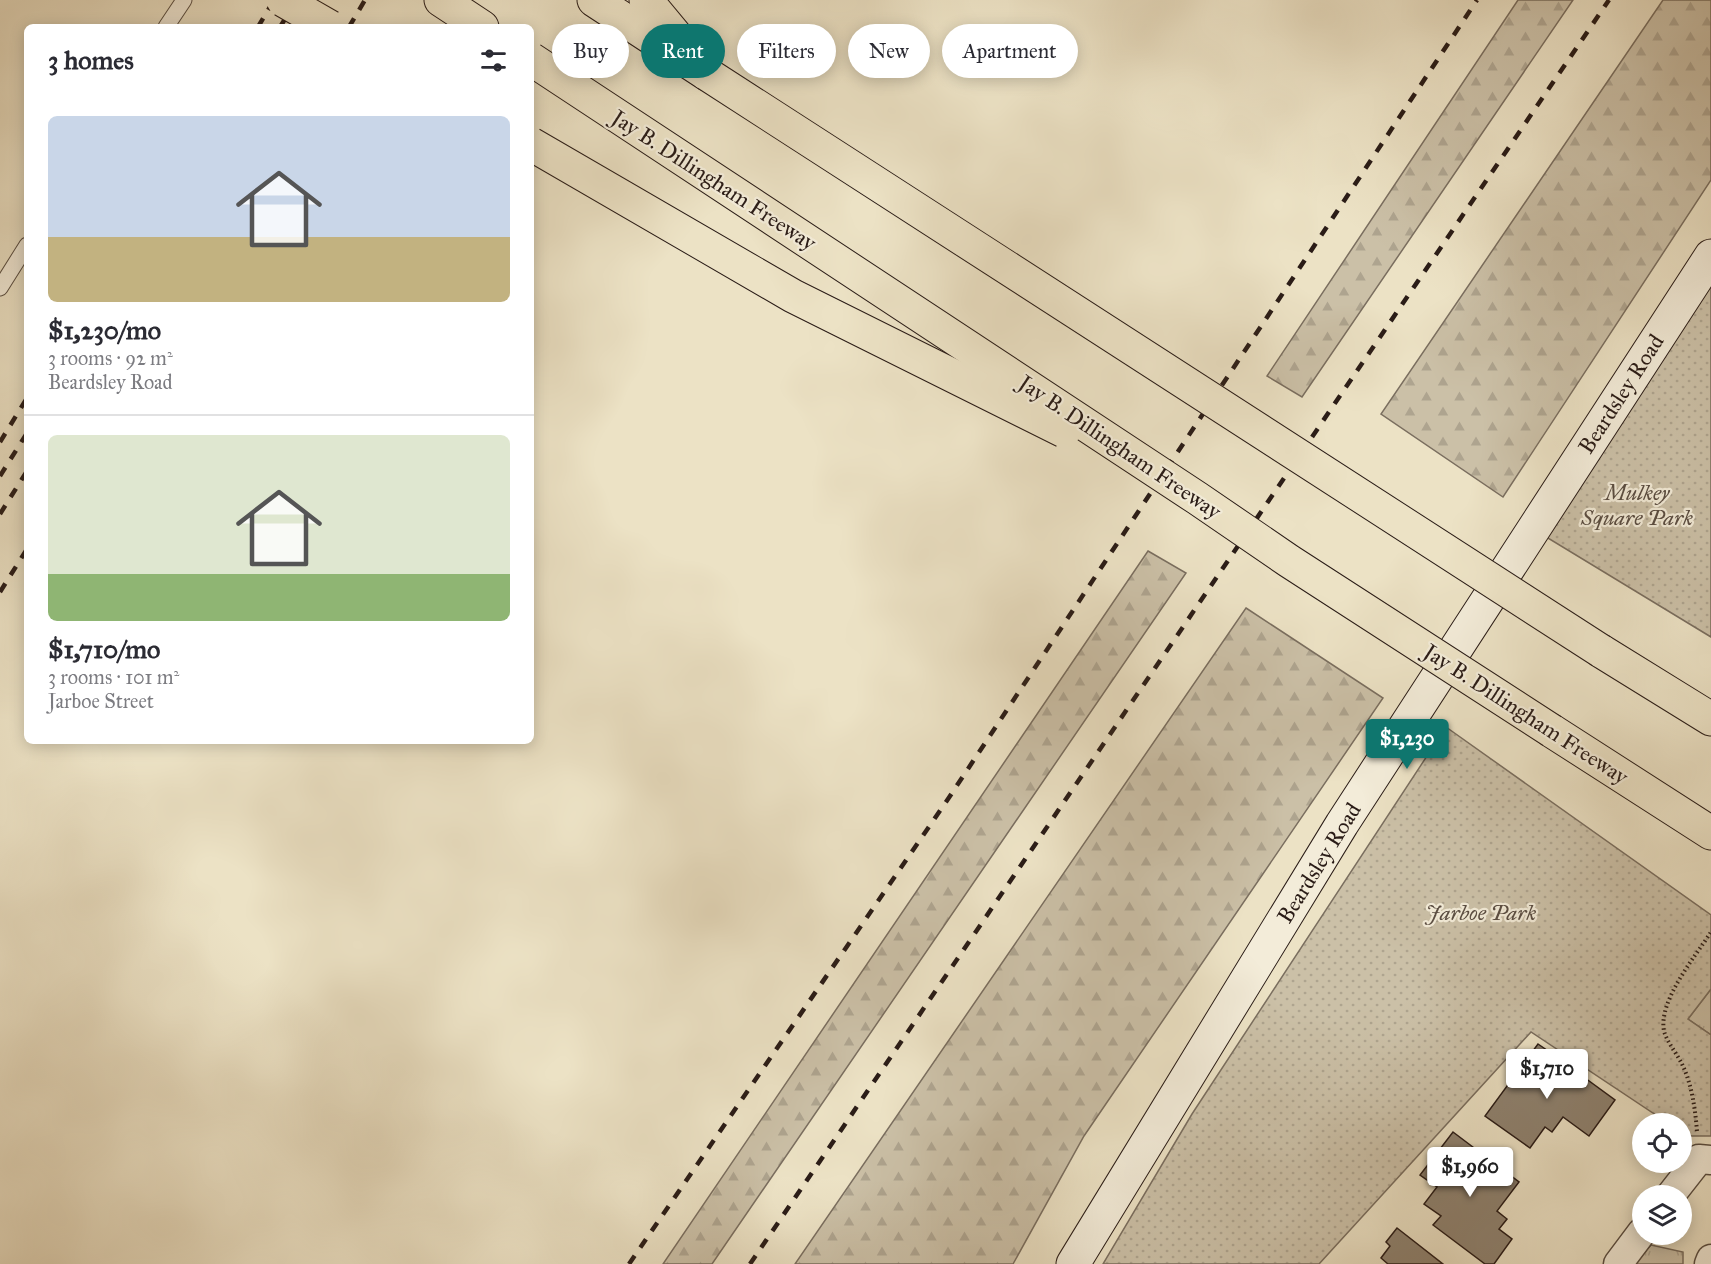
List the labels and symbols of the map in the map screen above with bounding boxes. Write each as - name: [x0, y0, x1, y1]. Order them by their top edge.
- street label: Jay B. Dillingham Freeway: [605, 103, 822, 257]
- street label: Beardsley Road: [1572, 329, 1670, 459]
- street label: Jay B. Dillingham Freeway: [1012, 368, 1227, 525]
- park label: Mulkey Square Park: [1580, 479, 1693, 531]
- street label: Jay B. Dillingham Freeway: [1417, 637, 1634, 791]
- pin: $1,230: [1358, 719, 1456, 770]
- street label: Beardsley Road: [1271, 798, 1367, 928]
- park label: Jarboe Park: [1424, 899, 1536, 926]
- pin: $1,710: [1498, 1049, 1596, 1100]
- pin: $1,960: [1421, 1147, 1519, 1198]

